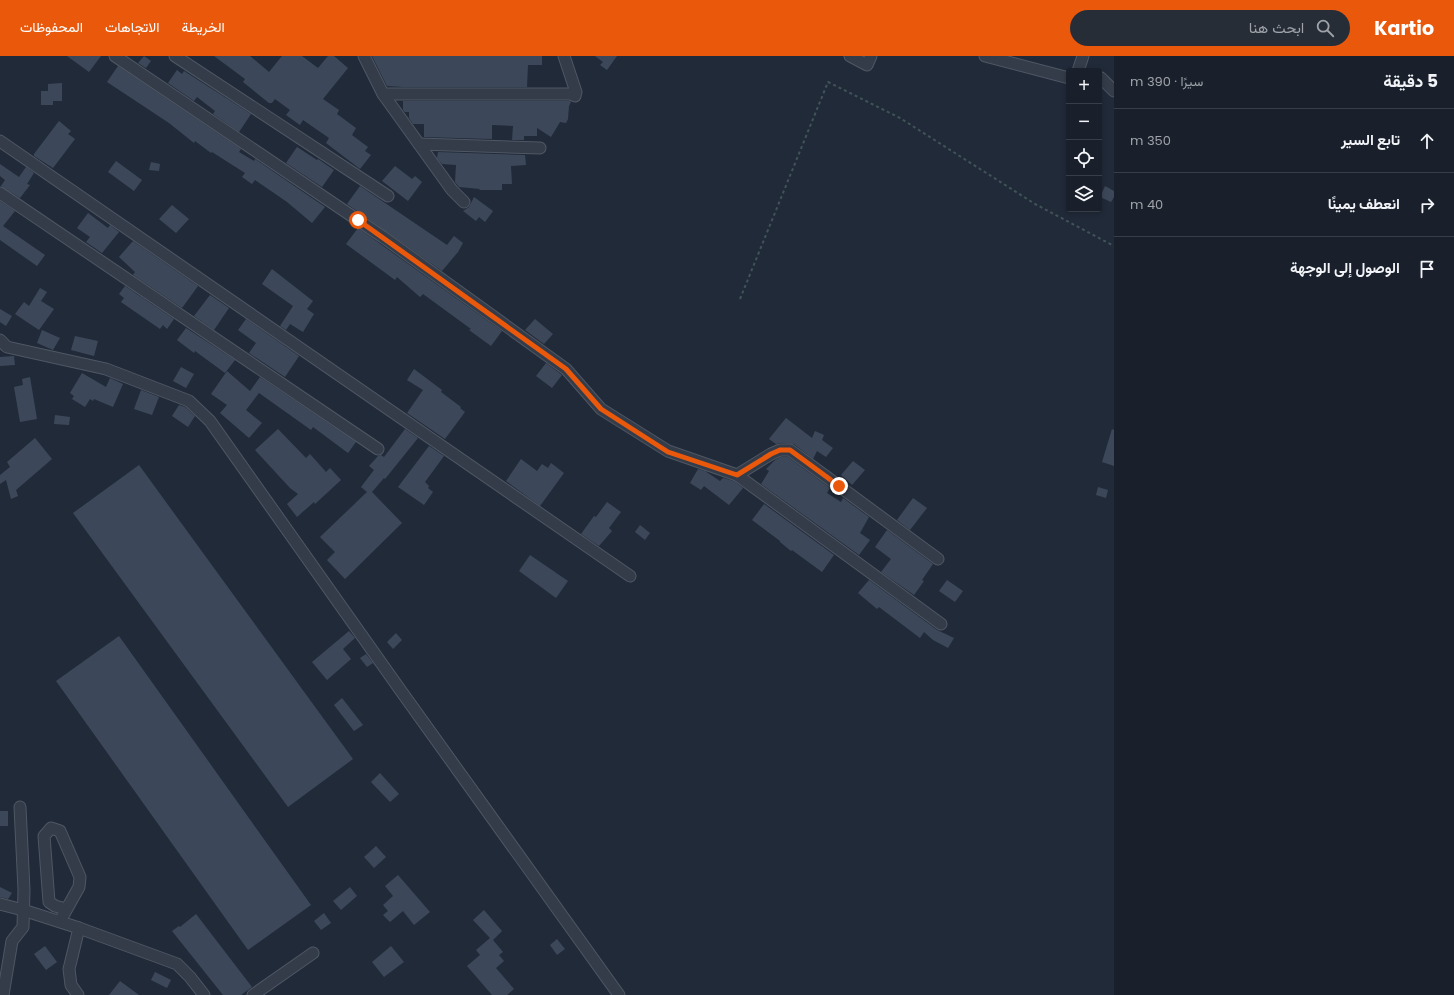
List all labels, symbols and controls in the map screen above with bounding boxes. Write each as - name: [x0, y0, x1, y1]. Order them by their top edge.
- search box: [1070, 10, 1350, 46]
- text: Kartio: [1374, 15, 1434, 42]
- text: المحفوظات: [20, 17, 83, 37]
- text: الاتجاهات: [105, 17, 159, 37]
- text: الخريطة: [181, 17, 225, 37]
- text: ابحث هنا: [1249, 17, 1304, 38]
- icon: search: [1314, 17, 1336, 39]
- map controls: [1066, 68, 1102, 212]
- button: +: [1066, 68, 1102, 104]
- text: 5 دقيقة: [1383, 69, 1438, 93]
- text: سيرًا · 390 m: [1130, 72, 1203, 91]
- button: −: [1066, 104, 1102, 140]
- text: تابع السير: [1341, 129, 1400, 150]
- icon: ahead: [1416, 130, 1438, 152]
- text: 350 m: [1130, 131, 1171, 150]
- button: locate: [1066, 140, 1102, 176]
- button: layers: [1066, 176, 1102, 212]
- text: انعطف يمينًا: [1328, 193, 1400, 214]
- icon: right: [1416, 194, 1438, 216]
- text: 40 m: [1130, 195, 1163, 214]
- route start: [349, 211, 367, 229]
- text: الوصول إلى الوجهة: [1290, 257, 1400, 278]
- icon: arrive: [1416, 258, 1438, 280]
- route end: [830, 477, 848, 495]

